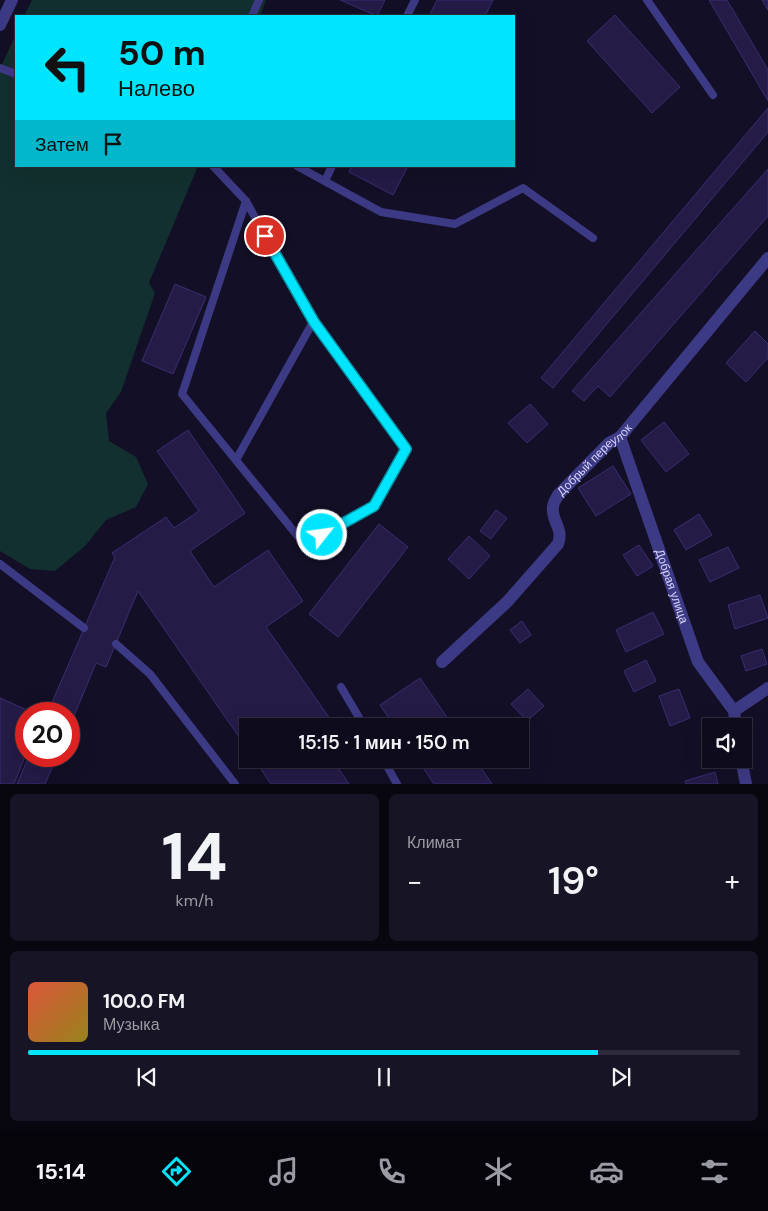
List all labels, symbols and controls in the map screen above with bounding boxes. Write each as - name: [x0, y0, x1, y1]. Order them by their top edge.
- text: 50 m: [118, 30, 206, 76]
- icon: left: [35, 35, 100, 100]
- text: Налево: [118, 74, 195, 103]
- icon: arrive: [99, 130, 127, 158]
- text: Затем: [35, 132, 89, 157]
- pin: [244, 215, 286, 257]
- icon: arrive: [251, 222, 279, 250]
- street label: Добрый переулок: [554, 420, 636, 499]
- position arrow: [295, 508, 347, 560]
- street label: Добрая улица: [651, 547, 692, 626]
- speed limit sign: 20: [15, 702, 80, 767]
- map controls: [702, 718, 752, 768]
- button: sound: [702, 718, 752, 768]
- text: 15:15 · 1 мин · 150 m: [298, 730, 470, 755]
- text: 14: [162, 815, 227, 899]
- text: Климат: [407, 832, 461, 853]
- text: 19°: [548, 856, 599, 906]
- text: −: [407, 863, 422, 900]
- text: +: [725, 863, 740, 900]
- text: km/h: [176, 890, 213, 911]
- text: 100.0 FM: [103, 989, 185, 1014]
- text: Музыка: [103, 1014, 160, 1035]
- icon: previous: [133, 1063, 161, 1091]
- icon: pause: [370, 1063, 398, 1091]
- icon: next: [607, 1063, 635, 1091]
- icon: directions: [159, 1154, 194, 1189]
- icon: music: [266, 1154, 301, 1189]
- icon: phone: [374, 1154, 409, 1189]
- icon: climate: [481, 1154, 516, 1189]
- icon: car: [589, 1154, 624, 1189]
- icon: filters: [697, 1154, 732, 1189]
- text: 15:14: [36, 1157, 86, 1186]

